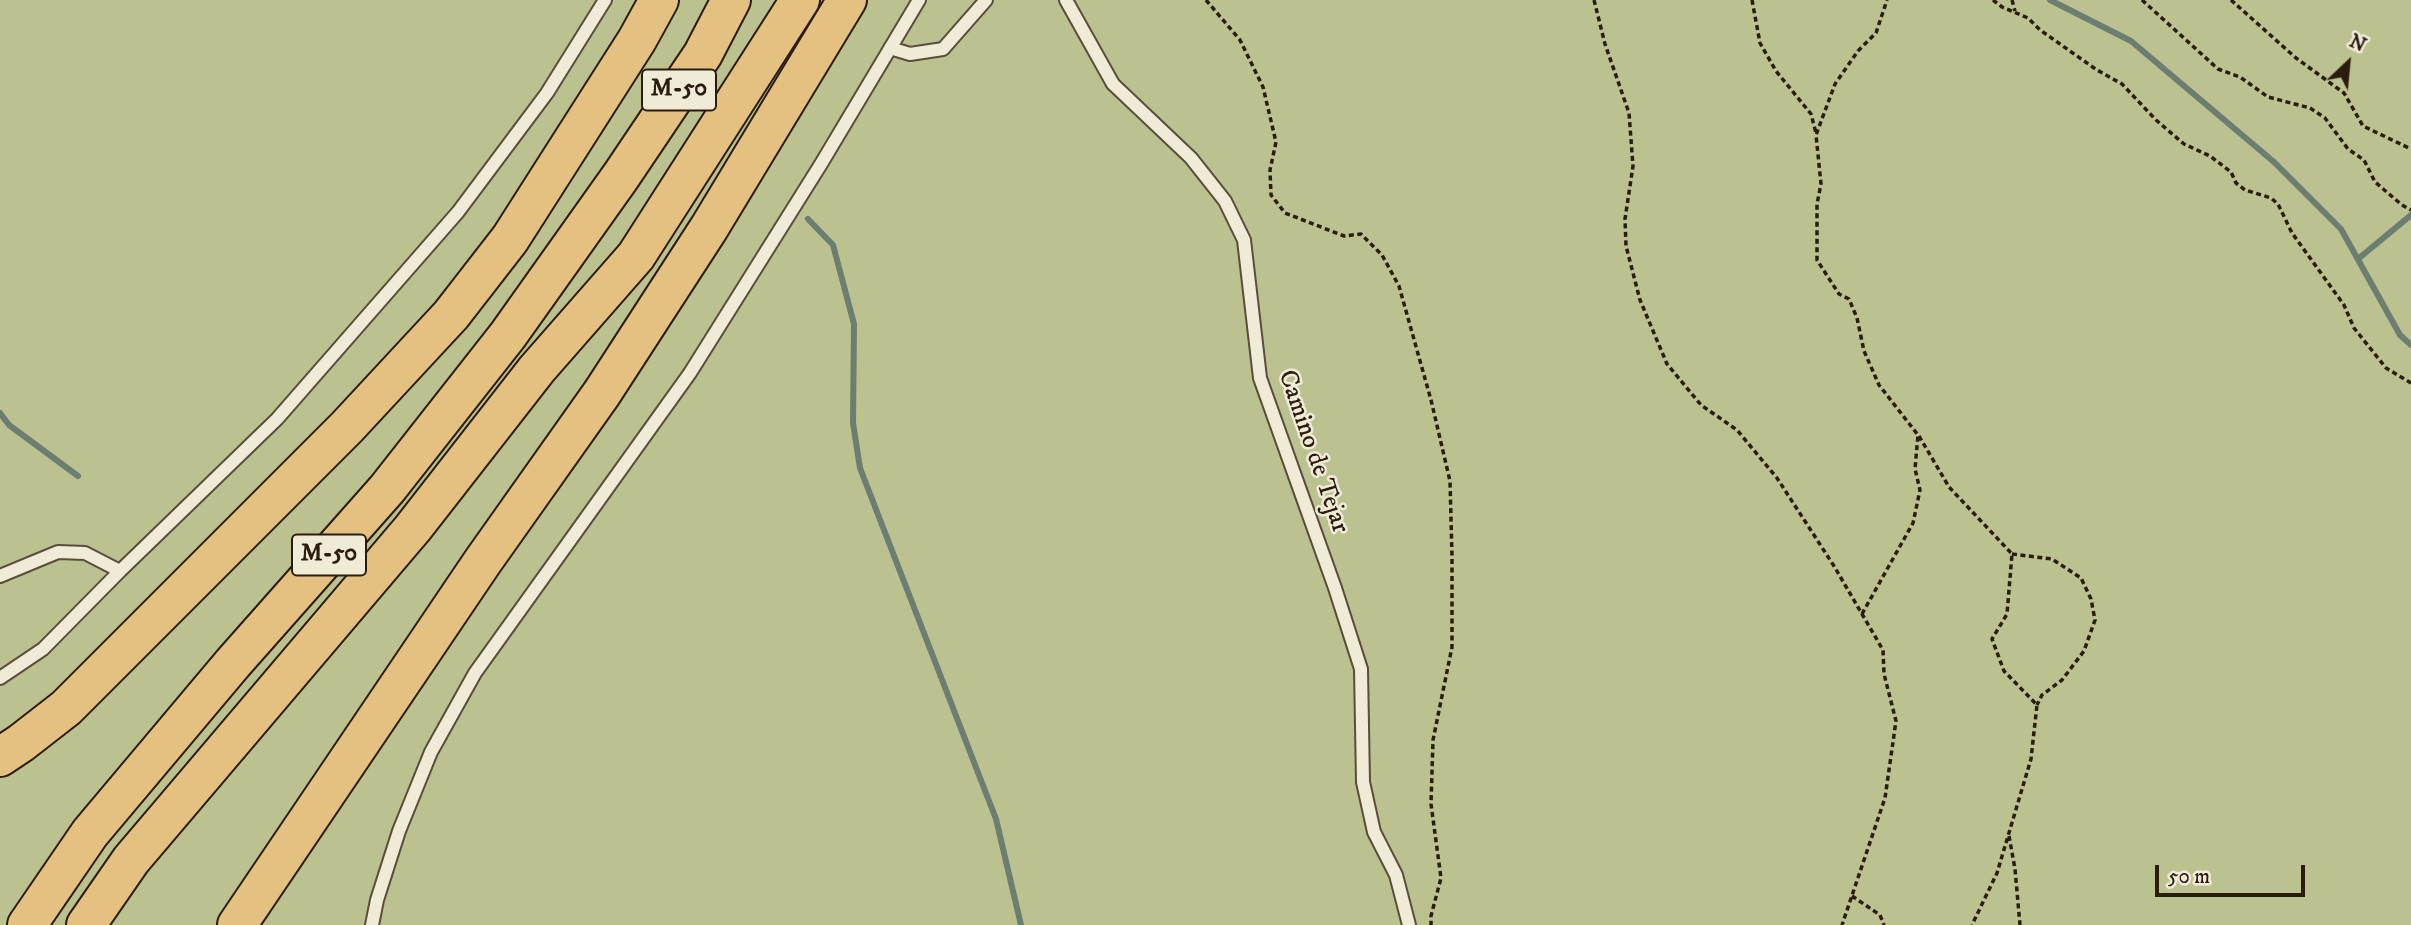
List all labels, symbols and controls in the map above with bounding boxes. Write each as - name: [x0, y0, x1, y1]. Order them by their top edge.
- north arrow: [2313, 28, 2383, 98]
- text: N: [2345, 30, 2369, 57]
- road number: M-50: [642, 70, 716, 110]
- street label: Camino de Tejar: [1270, 366, 1354, 538]
- road number: M-50: [292, 534, 366, 576]
- scale bar: [2159, 852, 2310, 896]
- text: 50 m: [2168, 864, 2210, 890]

